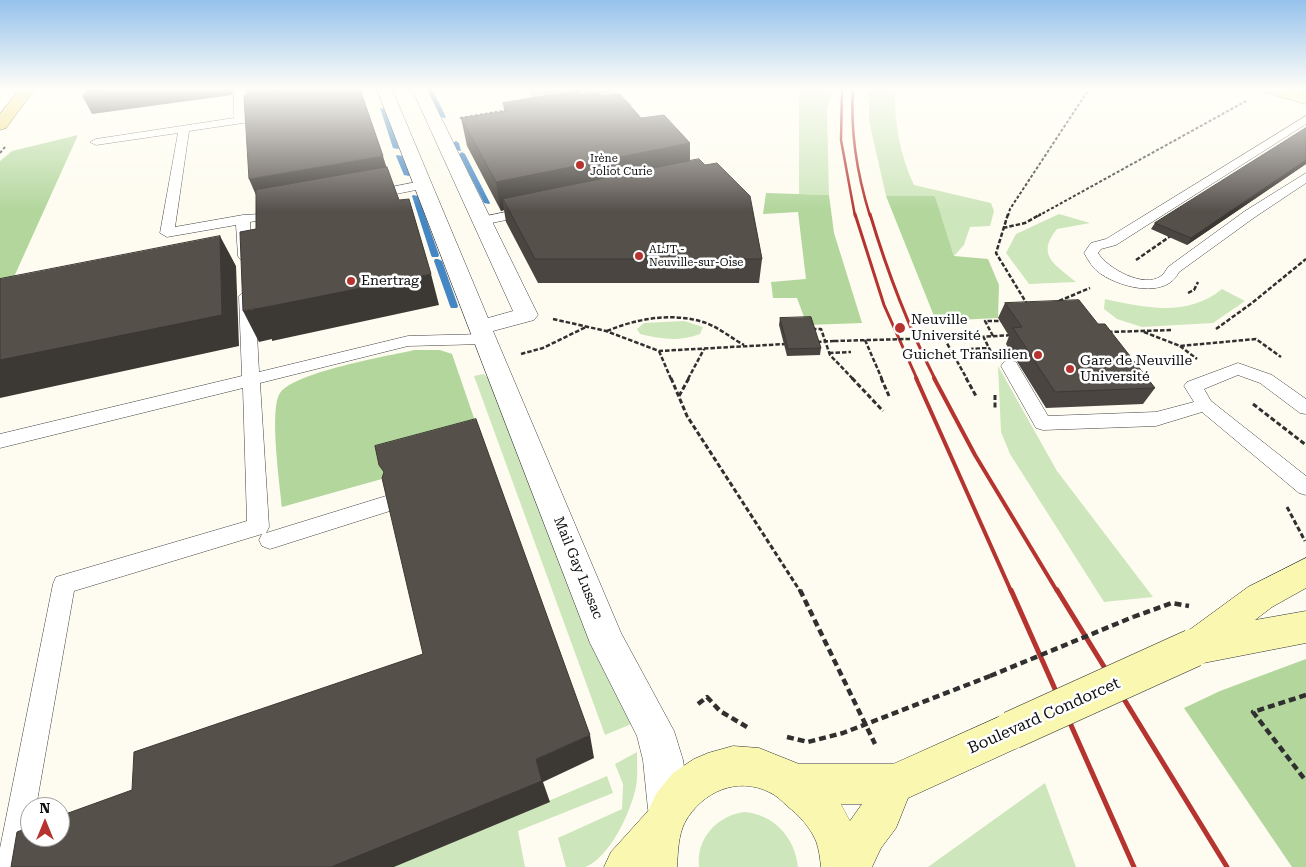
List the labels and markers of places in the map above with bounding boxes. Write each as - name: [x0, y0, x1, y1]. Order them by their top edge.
- place label: Irène Joliot Curie: [590, 152, 652, 178]
- marker: Irène Joliot Curie: [574, 159, 586, 171]
- place label: ALJT - Neuville-sur-Oise: [649, 243, 743, 269]
- marker: ALJT - Neuville-sur-Oise: [633, 250, 645, 262]
- place label: Enertrag: [361, 273, 419, 289]
- marker: Enertrag: [345, 275, 357, 287]
- place label: Neuville Université: [911, 312, 981, 344]
- marker: Neuville Université: [893, 321, 907, 335]
- place label: Guichet Transilien: [902, 347, 1028, 363]
- marker: Guichet Transilien: [1032, 349, 1044, 361]
- place label: Gare de Neuville Université: [1080, 353, 1192, 386]
- marker: Gare de Neuville Université: [1064, 363, 1076, 375]

